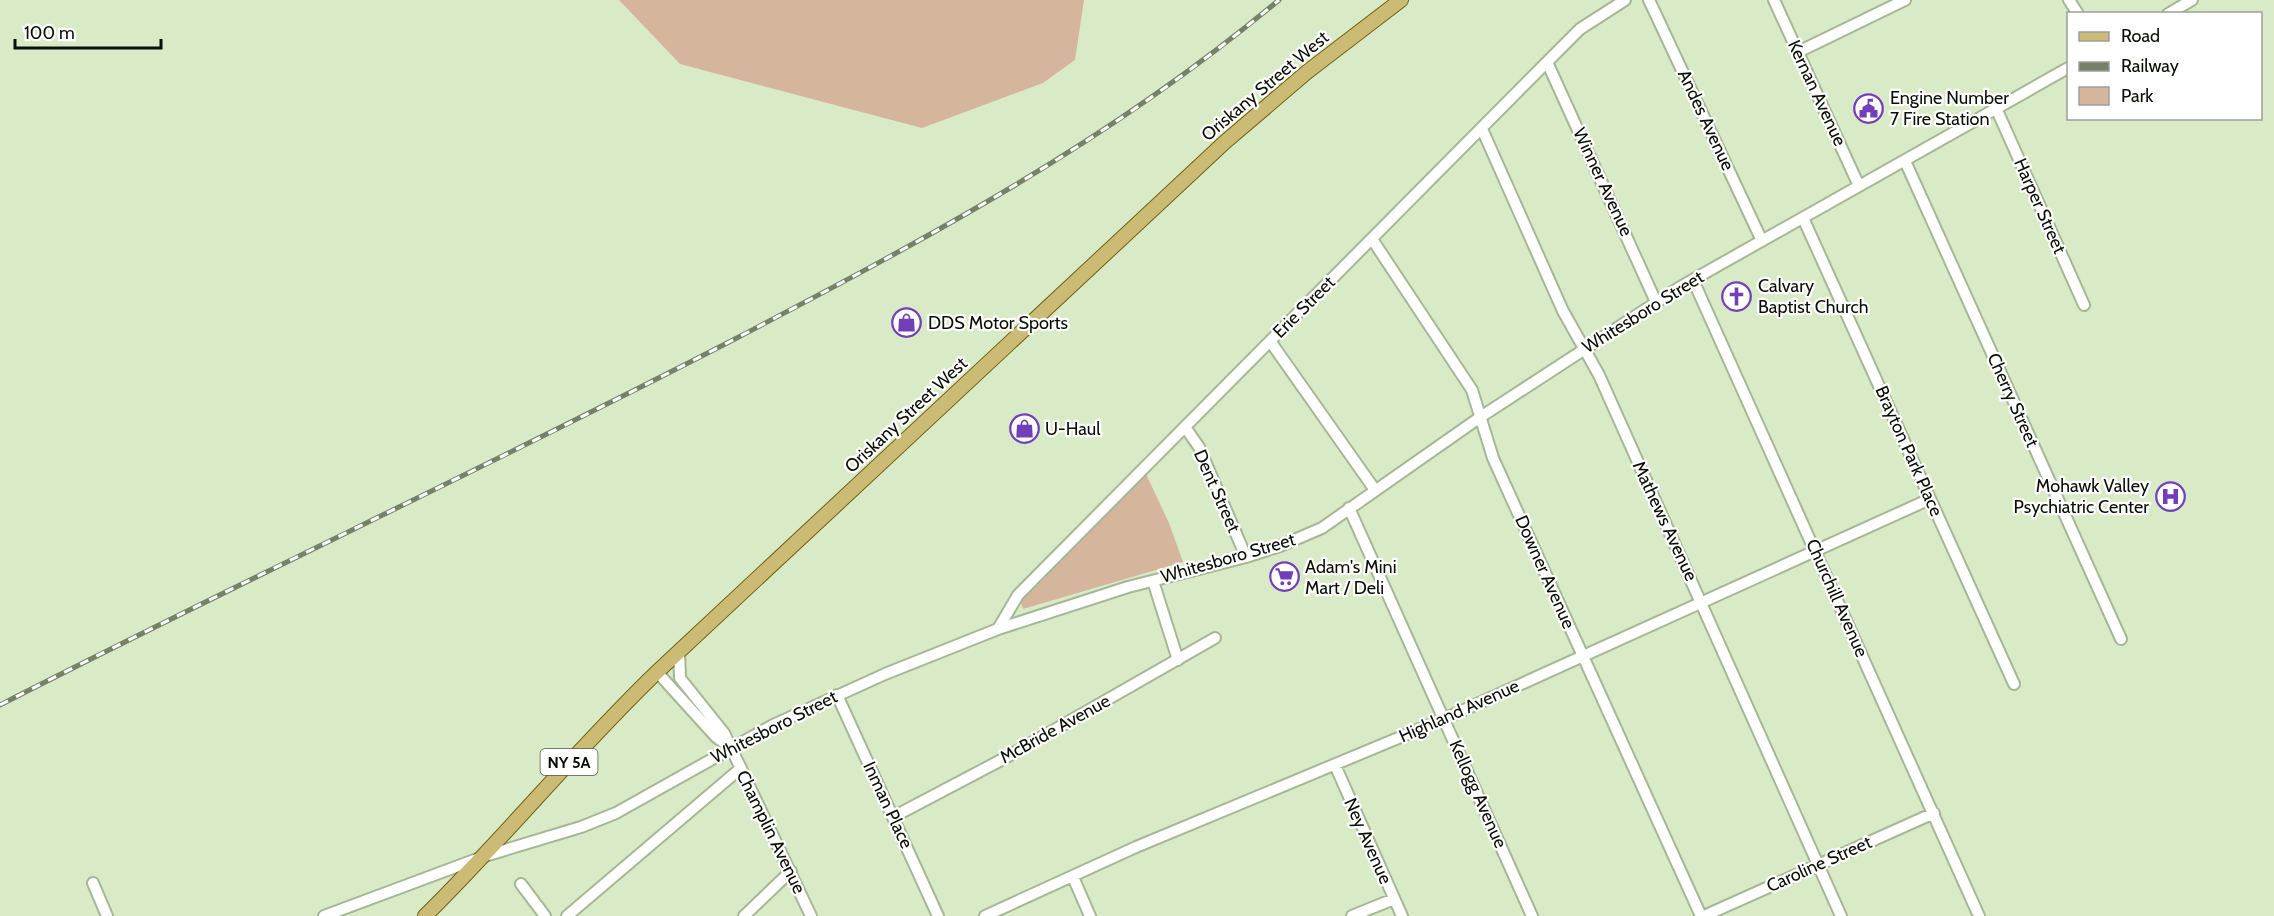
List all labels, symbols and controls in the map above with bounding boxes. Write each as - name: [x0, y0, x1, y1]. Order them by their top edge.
- scale bar: [15, 12, 160, 50]
- legend: [2067, 12, 2262, 120]
- text: 100 m: [24, 22, 75, 44]
- text: Road: [2121, 25, 2160, 47]
- street label: Oriskany Street West: [1197, 26, 1333, 146]
- street label: Kernan Avenue: [1783, 37, 1851, 149]
- text: Railway: [2121, 55, 2179, 77]
- street label: Andes Avenue: [1673, 66, 1739, 174]
- text: Park: [2121, 85, 2154, 107]
- place label: Engine Number 7 Fire Station: [1890, 87, 2009, 130]
- public building icon: Engine Number 7 Fire Station: [1853, 92, 1885, 124]
- street label: Winner Avenue: [1568, 124, 1638, 240]
- street label: Harper Street: [2009, 155, 2071, 257]
- street label: Whitesboro Street: [1578, 266, 1708, 358]
- street label: Erie Street: [1268, 271, 1340, 343]
- place label: Calvary Baptist Church: [1758, 275, 1868, 318]
- church icon: Calvary Baptist Church: [1721, 280, 1753, 312]
- shop icon: DDS Motor Sports: [891, 307, 923, 339]
- place label: DDS Motor Sports: [928, 312, 1068, 334]
- street label: Cherry Street: [1982, 349, 2044, 451]
- street label: Oriskany Street West: [840, 353, 972, 477]
- street label: Brayton Park Place: [1870, 382, 1948, 520]
- shop icon: U-Haul: [1008, 413, 1040, 445]
- place label: U-Haul: [1045, 418, 1101, 440]
- street label: Dent Street: [1189, 446, 1245, 536]
- street label: Mathews Avenue: [1628, 458, 1702, 584]
- place label: Mohawk Valley Psychiatric Center: [2014, 475, 2149, 518]
- hospital icon: Mohawk Valley Psychiatric Center: [2154, 480, 2186, 512]
- street label: Downer Avenue: [1510, 512, 1580, 632]
- street label: Whitesboro Street: [1158, 528, 1298, 588]
- street label: Churchill Avenue: [1801, 535, 1873, 661]
- place label: Adam's Mini Mart / Deli: [1305, 556, 1397, 599]
- supermarket icon: Adam's Mini Mart / Deli: [1268, 561, 1300, 593]
- street label: Highland Avenue: [1396, 675, 1522, 747]
- street label: Whitesboro Street: [707, 686, 841, 768]
- street label: McBride Avenue: [996, 690, 1114, 768]
- street label: Kellogg Avenue: [1444, 736, 1512, 852]
- road number: NY 5A: [540, 749, 598, 775]
- street label: Inman Place: [858, 758, 918, 852]
- street label: Champlin Avenue: [732, 767, 810, 897]
- street label: Ney Avenue: [1339, 795, 1397, 887]
- street label: Caroline Street: [1763, 831, 1875, 897]

